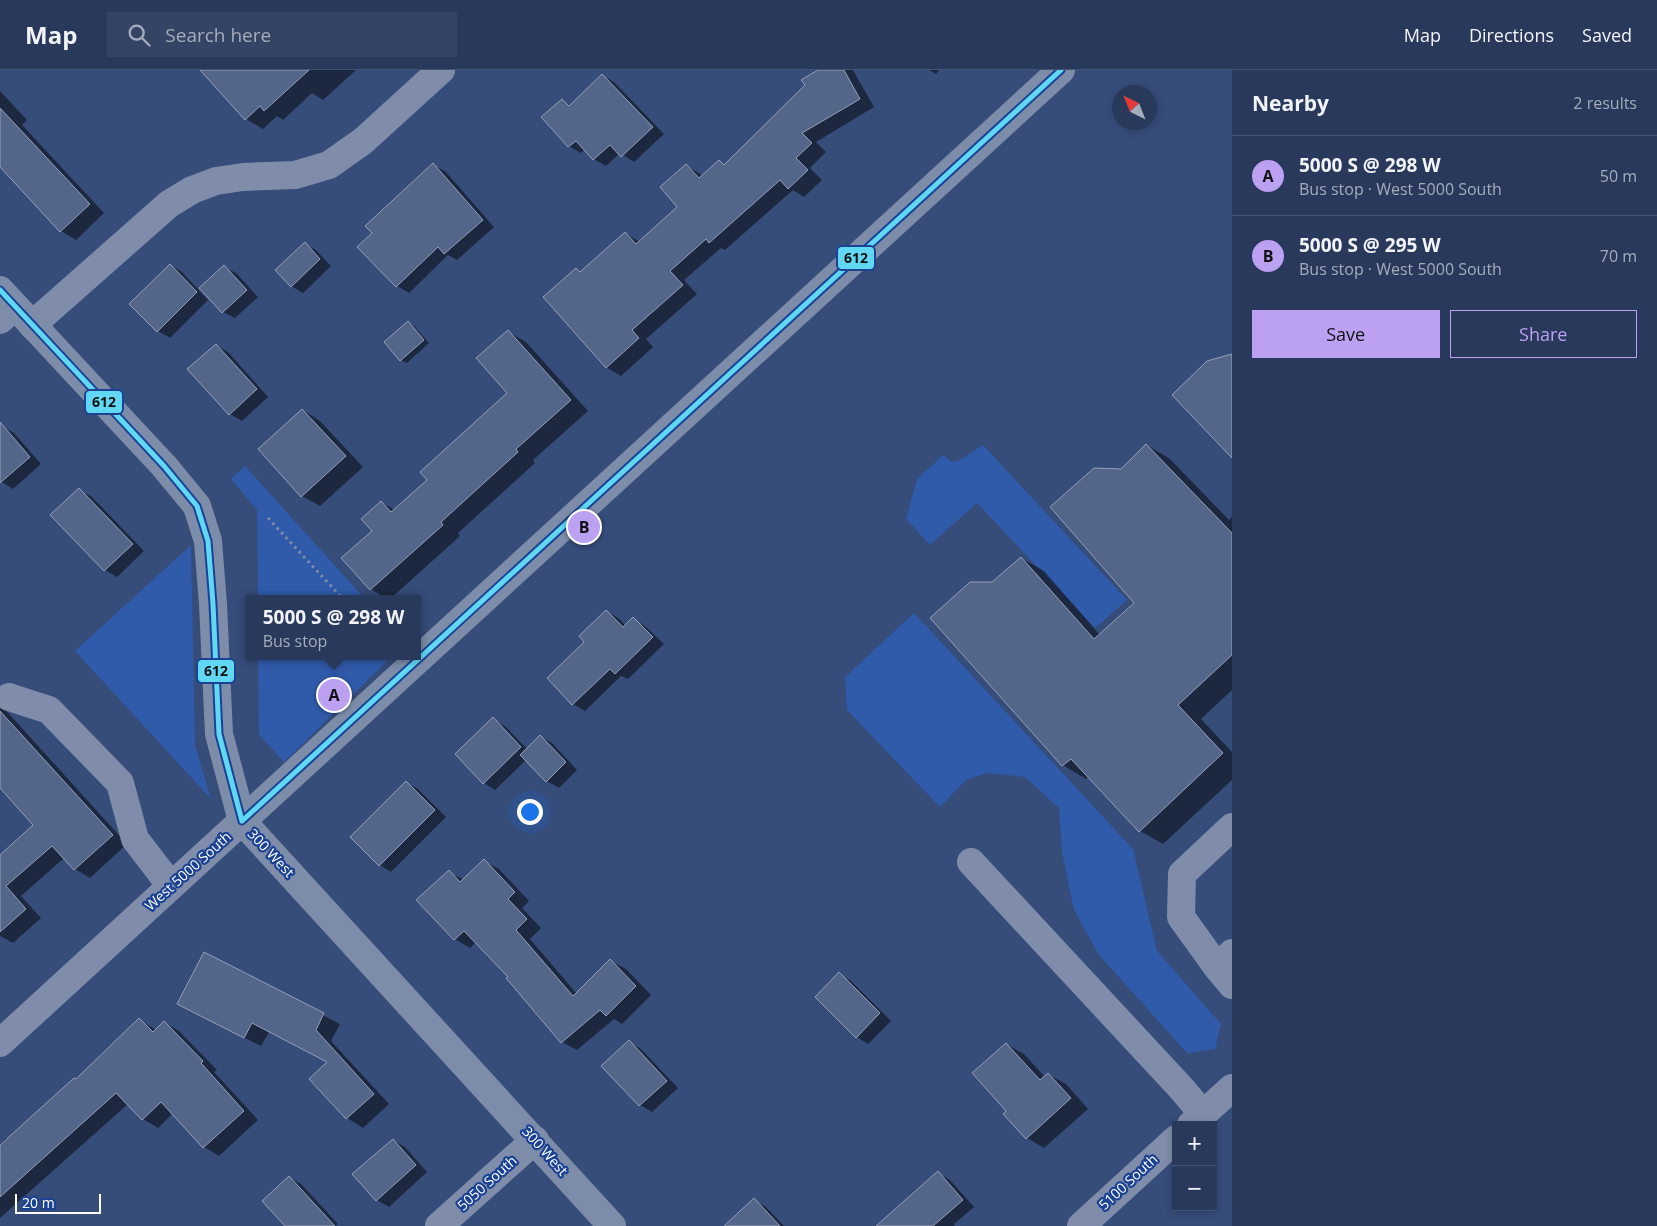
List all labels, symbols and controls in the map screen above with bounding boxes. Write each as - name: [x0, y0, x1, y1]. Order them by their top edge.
- search box: [107, 12, 457, 57]
- text: Map: [25, 18, 77, 51]
- icon: search: [125, 21, 153, 49]
- text: Search here: [165, 22, 271, 48]
- text: Map: [1404, 23, 1441, 47]
- text: Directions: [1469, 23, 1554, 47]
- text: Saved: [1582, 23, 1632, 47]
- north arrow: [1112, 85, 1157, 130]
- text: Nearby: [1252, 89, 1329, 117]
- text: 2 results: [1573, 92, 1637, 114]
- text: 5000 S @ 298 W: [1299, 152, 1441, 178]
- text: A: [1262, 165, 1274, 187]
- text: 50 m: [1600, 165, 1637, 187]
- text: Bus stop · West 5000 South: [1299, 178, 1502, 200]
- text: 5000 S @ 295 W: [1299, 232, 1441, 258]
- text: B: [1263, 245, 1273, 267]
- text: 70 m: [1600, 245, 1637, 267]
- line badge: 612: [837, 246, 875, 270]
- text: 612: [844, 248, 868, 267]
- text: Bus stop · West 5000 South: [1299, 258, 1502, 280]
- button: Save: [1252, 310, 1440, 358]
- button: Share: [1450, 310, 1637, 358]
- line badge: 612: [85, 390, 123, 414]
- text: 612: [92, 392, 116, 411]
- pin: B: [568, 508, 600, 546]
- popup: [246, 595, 421, 660]
- text: 5000 S @ 298 W: [263, 604, 404, 630]
- text: Bus stop: [263, 630, 327, 652]
- line badge: 612: [197, 659, 235, 683]
- text: 612: [204, 661, 228, 680]
- pin: A: [318, 676, 350, 714]
- your location: [517, 799, 543, 825]
- street label: 300 West: [244, 824, 299, 881]
- street label: West 5000 South: [140, 827, 235, 914]
- map controls: [1172, 1121, 1217, 1211]
- button: +: [1172, 1121, 1217, 1166]
- street label: 300 West: [518, 1122, 573, 1179]
- street label: 5100 South: [1094, 1149, 1161, 1214]
- street label: 5050 South: [453, 1151, 520, 1214]
- button: −: [1172, 1166, 1217, 1211]
- scale bar: [15, 1191, 101, 1214]
- text: 20 m: [22, 1193, 55, 1212]

